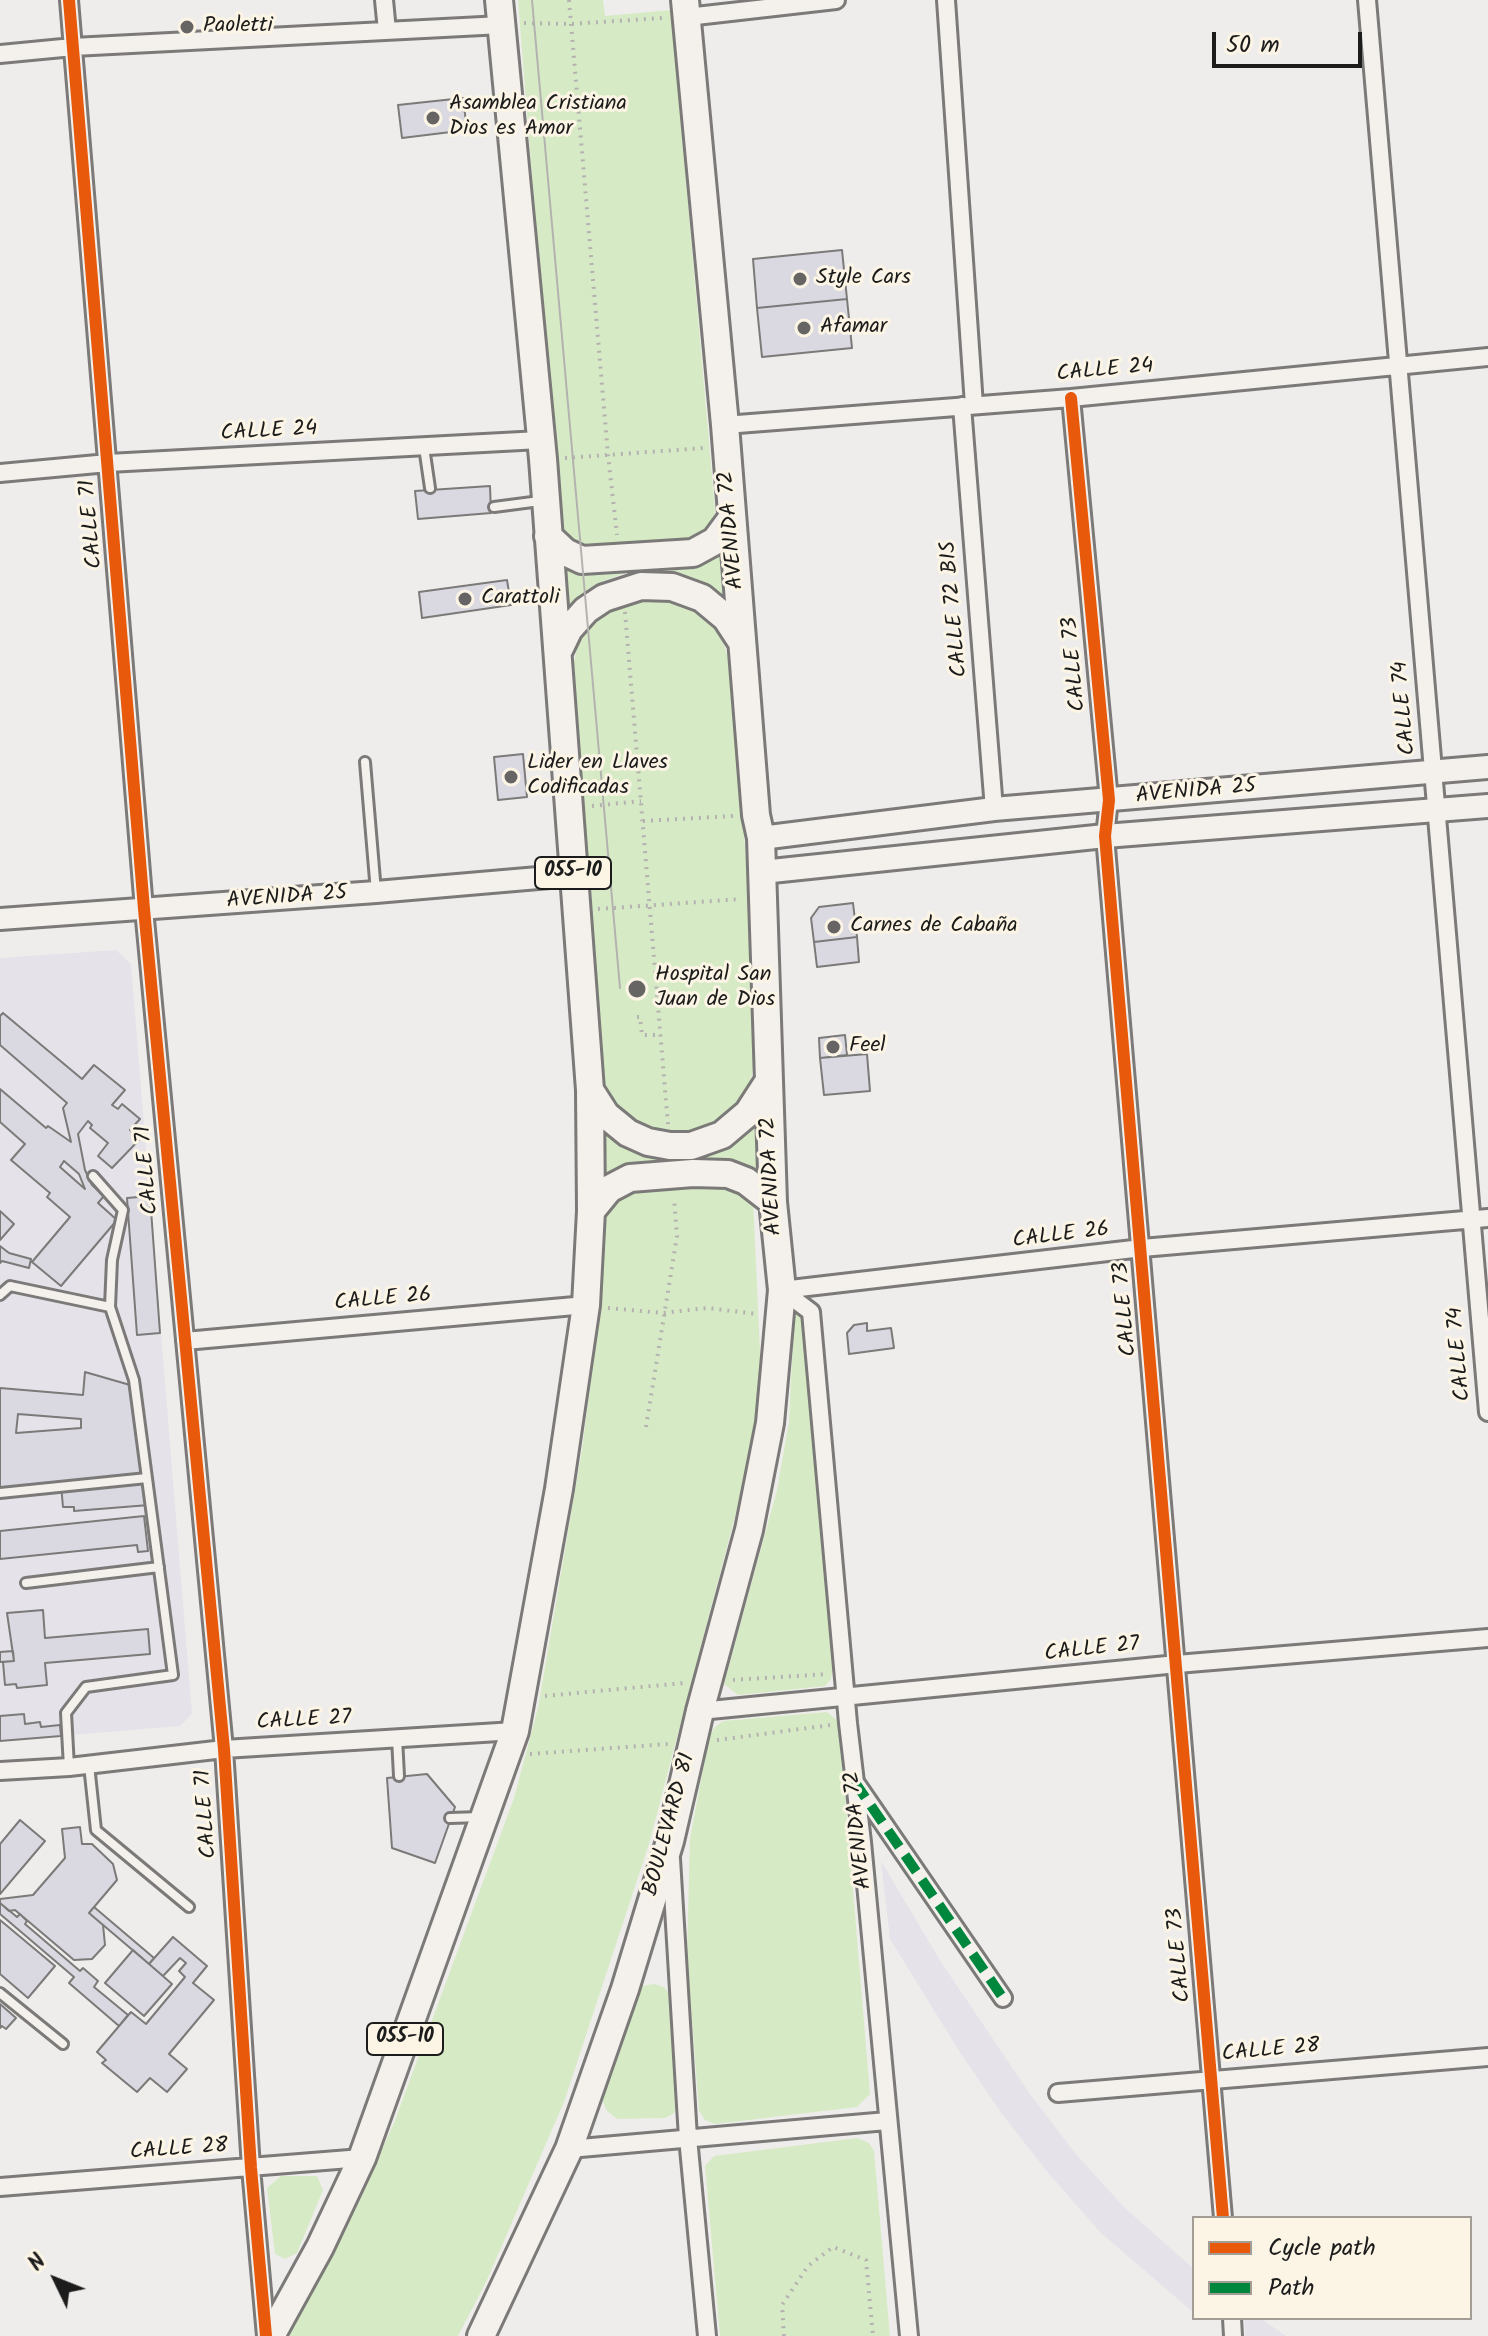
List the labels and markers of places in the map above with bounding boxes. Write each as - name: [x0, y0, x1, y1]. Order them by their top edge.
- place label: Paoletti: [203, 14, 273, 40]
- marker: Paoletti: [178, 18, 196, 36]
- place label: Asamblea Cristiana Dios es Amor: [449, 92, 627, 144]
- marker: Asamblea Cristiana Dios es Amor: [424, 109, 442, 127]
- place label: Style Cars: [816, 266, 911, 292]
- marker: Style Cars: [791, 270, 809, 288]
- place label: Afamar: [820, 315, 887, 341]
- marker: Afamar: [795, 319, 813, 337]
- place label: Carattoli: [481, 586, 560, 612]
- marker: Carattoli: [456, 590, 474, 608]
- place label: Lider en Llaves Codificadas: [527, 751, 668, 802]
- marker: Lider en Llaves Codificadas: [502, 768, 520, 786]
- place label: Carnes de Cabaña: [850, 914, 1018, 940]
- marker: Carnes de Cabaña: [825, 918, 843, 936]
- place label: Hospital San Juan de Dios: [655, 963, 775, 1014]
- marker: Hospital San Juan de Dios: [626, 978, 648, 1000]
- place label: Feel: [849, 1034, 886, 1060]
- marker: Feel: [824, 1038, 842, 1056]

